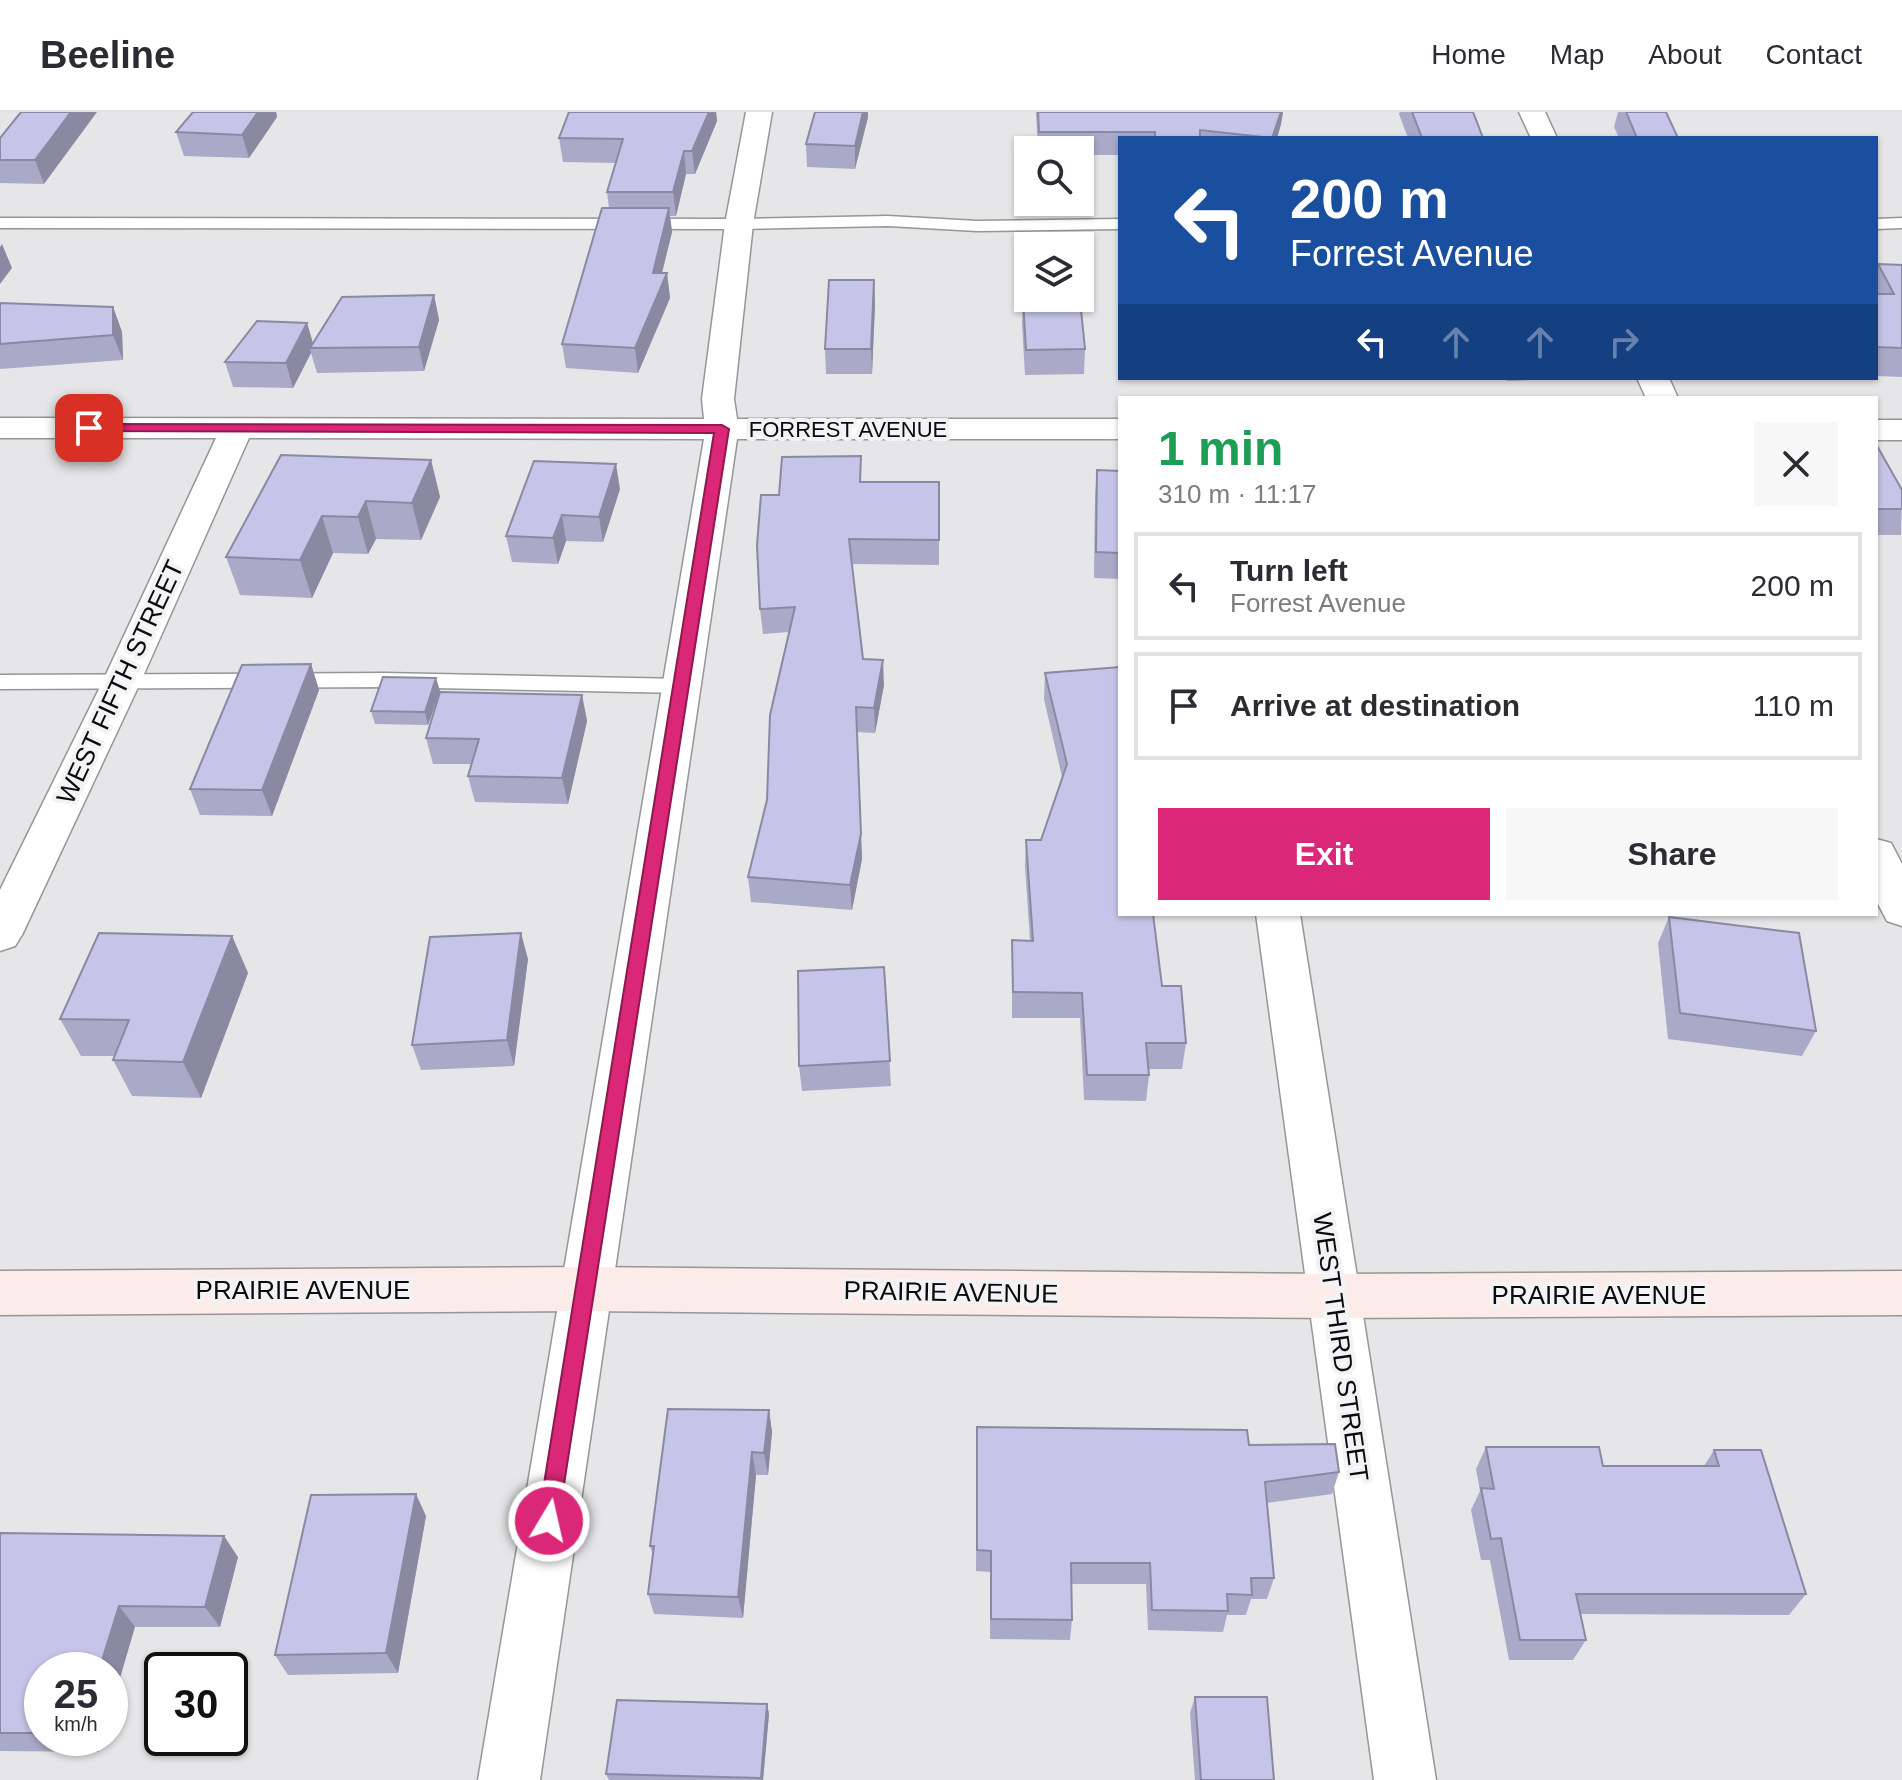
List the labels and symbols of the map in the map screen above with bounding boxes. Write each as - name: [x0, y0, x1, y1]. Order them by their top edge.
- pin: [55, 394, 123, 462]
- street label: FORREST AVENUE: [749, 417, 947, 442]
- street label: WEST FIFTH STREET: [50, 555, 190, 809]
- street label: WEST THIRD STREET: [1307, 1211, 1375, 1483]
- street label: PRAIRIE AVENUE: [196, 1275, 410, 1305]
- street label: PRAIRIE AVENUE: [843, 1275, 1059, 1309]
- street label: PRAIRIE AVENUE: [1492, 1280, 1706, 1310]
- position arrow: [507, 1479, 591, 1563]
- speed limit sign: 30: [144, 1652, 248, 1756]

